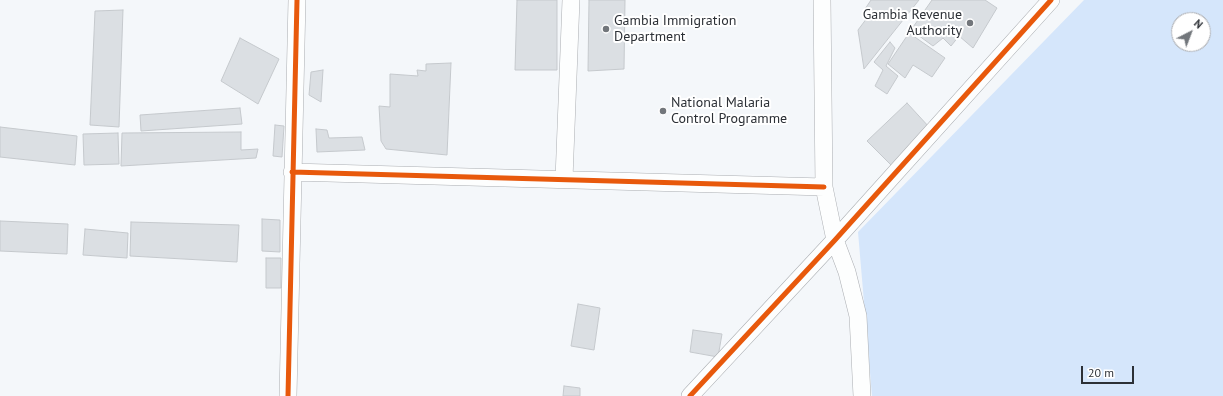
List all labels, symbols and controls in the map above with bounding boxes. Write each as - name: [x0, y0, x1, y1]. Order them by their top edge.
- place label: Gambia Revenue Authority: [863, 7, 962, 40]
- north arrow: [1171, 12, 1211, 52]
- place label: Gambia Immigration Department: [614, 13, 736, 46]
- text: N: [1191, 16, 1206, 31]
- marker: Gambia Revenue Authority: [965, 18, 975, 28]
- marker: Gambia Immigration Department: [601, 24, 611, 34]
- place label: National Malaria Control Programme: [671, 95, 787, 128]
- marker: National Malaria Control Programme: [658, 106, 668, 116]
- scale bar: [1083, 358, 1136, 384]
- text: 20 m: [1088, 365, 1114, 380]

